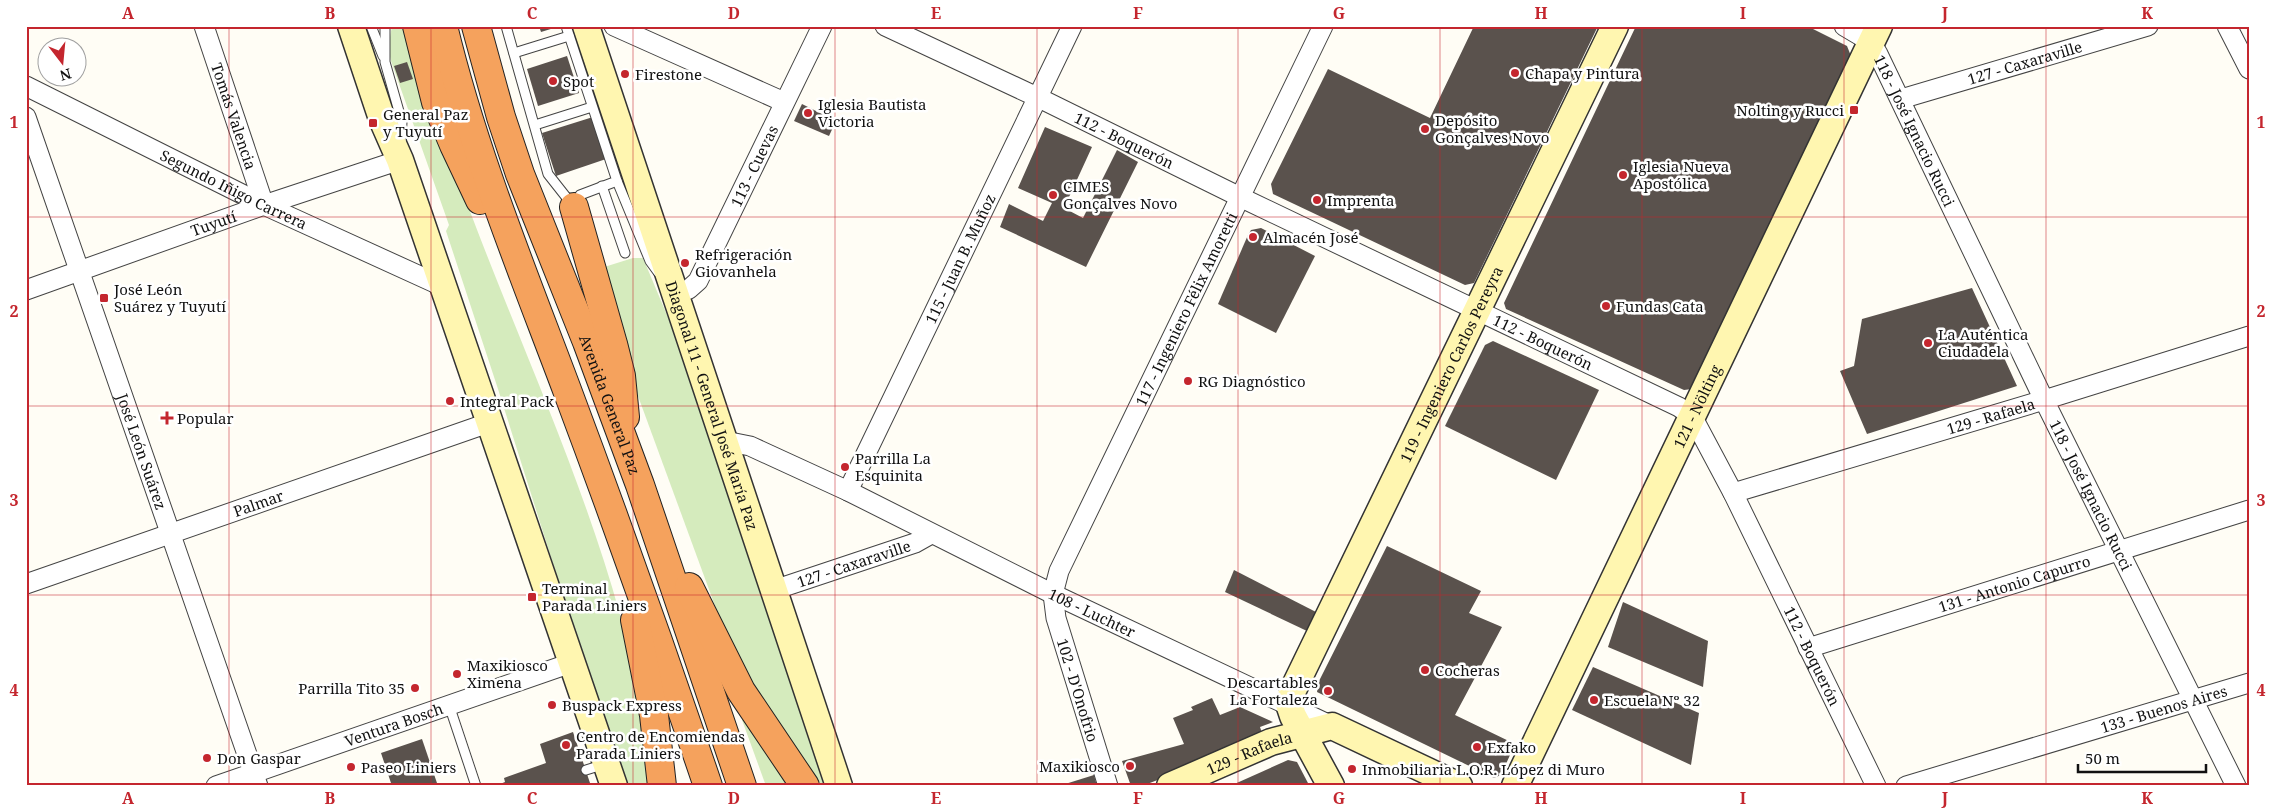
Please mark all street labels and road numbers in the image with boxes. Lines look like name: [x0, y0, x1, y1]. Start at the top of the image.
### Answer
street label: 127 - Caxaraville: [1965, 36, 2084, 89]
street label: 118 - José Ignacio Rucci: [1870, 51, 1960, 210]
street label: Tomás Valencia: [207, 60, 261, 172]
street label: 112 - Boquerón: [1071, 107, 1178, 173]
street label: 113 - Cuevas: [726, 122, 782, 210]
street label: Segundo Iñigo Carrera: [157, 145, 310, 233]
street label: 115 - Juan B. Muñoz: [920, 190, 1000, 327]
street label: Tuyutí: [188, 206, 239, 240]
street label: 117 - Ingeniero Félix Amoretti: [1130, 208, 1242, 409]
street label: 119 - Ingeniero Carlos Pereyra: [1395, 263, 1507, 466]
street label: Diagonal 11 - General José María Paz: [662, 278, 763, 533]
street label: 112 - Boquerón: [1490, 310, 1596, 375]
street label: Avenida General Paz: [575, 332, 645, 477]
street label: 121 - Nölting: [1668, 361, 1725, 451]
street label: José León Suárez: [112, 390, 171, 512]
street label: 129 - Rafaela: [1944, 393, 2037, 439]
street label: 118 - José Ignacio Rucci: [2045, 416, 2137, 574]
street label: Palmar: [231, 485, 286, 521]
street label: 127 - Caxaraville: [794, 535, 913, 592]
street label: 131 - Antonio Capurro: [1936, 550, 2093, 617]
street label: 108 - Luchter: [1045, 583, 1139, 642]
street label: 112 - Boquerón: [1780, 603, 1845, 709]
street label: 102 - D'Onofrio: [1053, 636, 1103, 744]
street label: 133 - Buenos Aires: [2098, 680, 2230, 737]
street label: Ventura Bosch: [342, 698, 446, 751]
street label: 129 - Rafaela: [1203, 727, 1294, 779]

